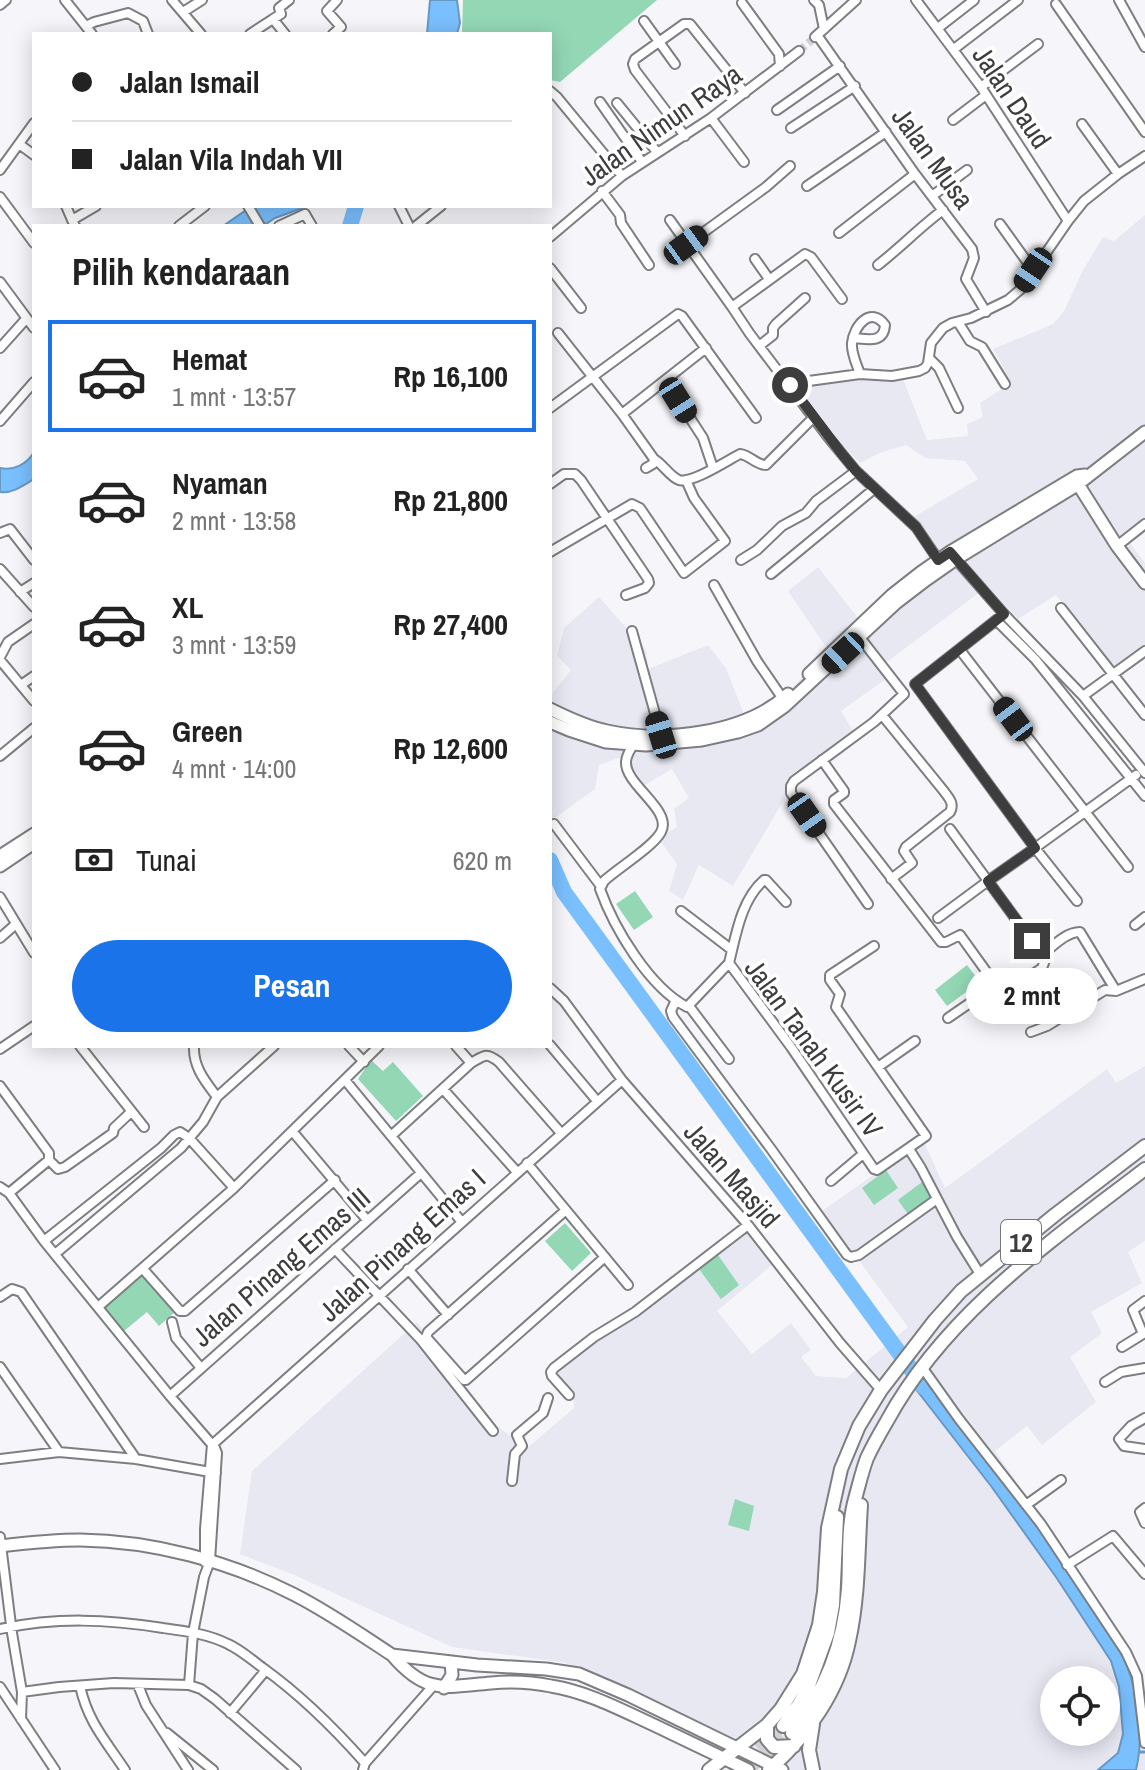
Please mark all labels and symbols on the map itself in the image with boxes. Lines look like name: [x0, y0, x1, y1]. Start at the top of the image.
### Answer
street label: Jalan Daud: [964, 38, 1060, 156]
street label: Jalan Nimun Raya: [573, 55, 749, 195]
street label: Jalan Musa: [883, 99, 983, 217]
car: [660, 221, 712, 269]
car: [1010, 243, 1056, 297]
route start: [772, 367, 808, 403]
car: [655, 373, 701, 427]
car: [817, 628, 869, 678]
car: [989, 693, 1037, 745]
car: [643, 709, 679, 761]
car: [783, 788, 831, 842]
route end: [1014, 923, 1050, 959]
street label: Jalan Tanah Kusir IV: [736, 951, 892, 1145]
callout: 2 mnt: [966, 969, 1098, 1025]
street label: Jalan Masjid: [675, 1114, 789, 1236]
street label: Jalan Pinang Emas I: [311, 1160, 493, 1330]
street label: Jalan Pinang Emas III: [184, 1179, 378, 1355]
road number: 12: [1001, 1220, 1041, 1264]

